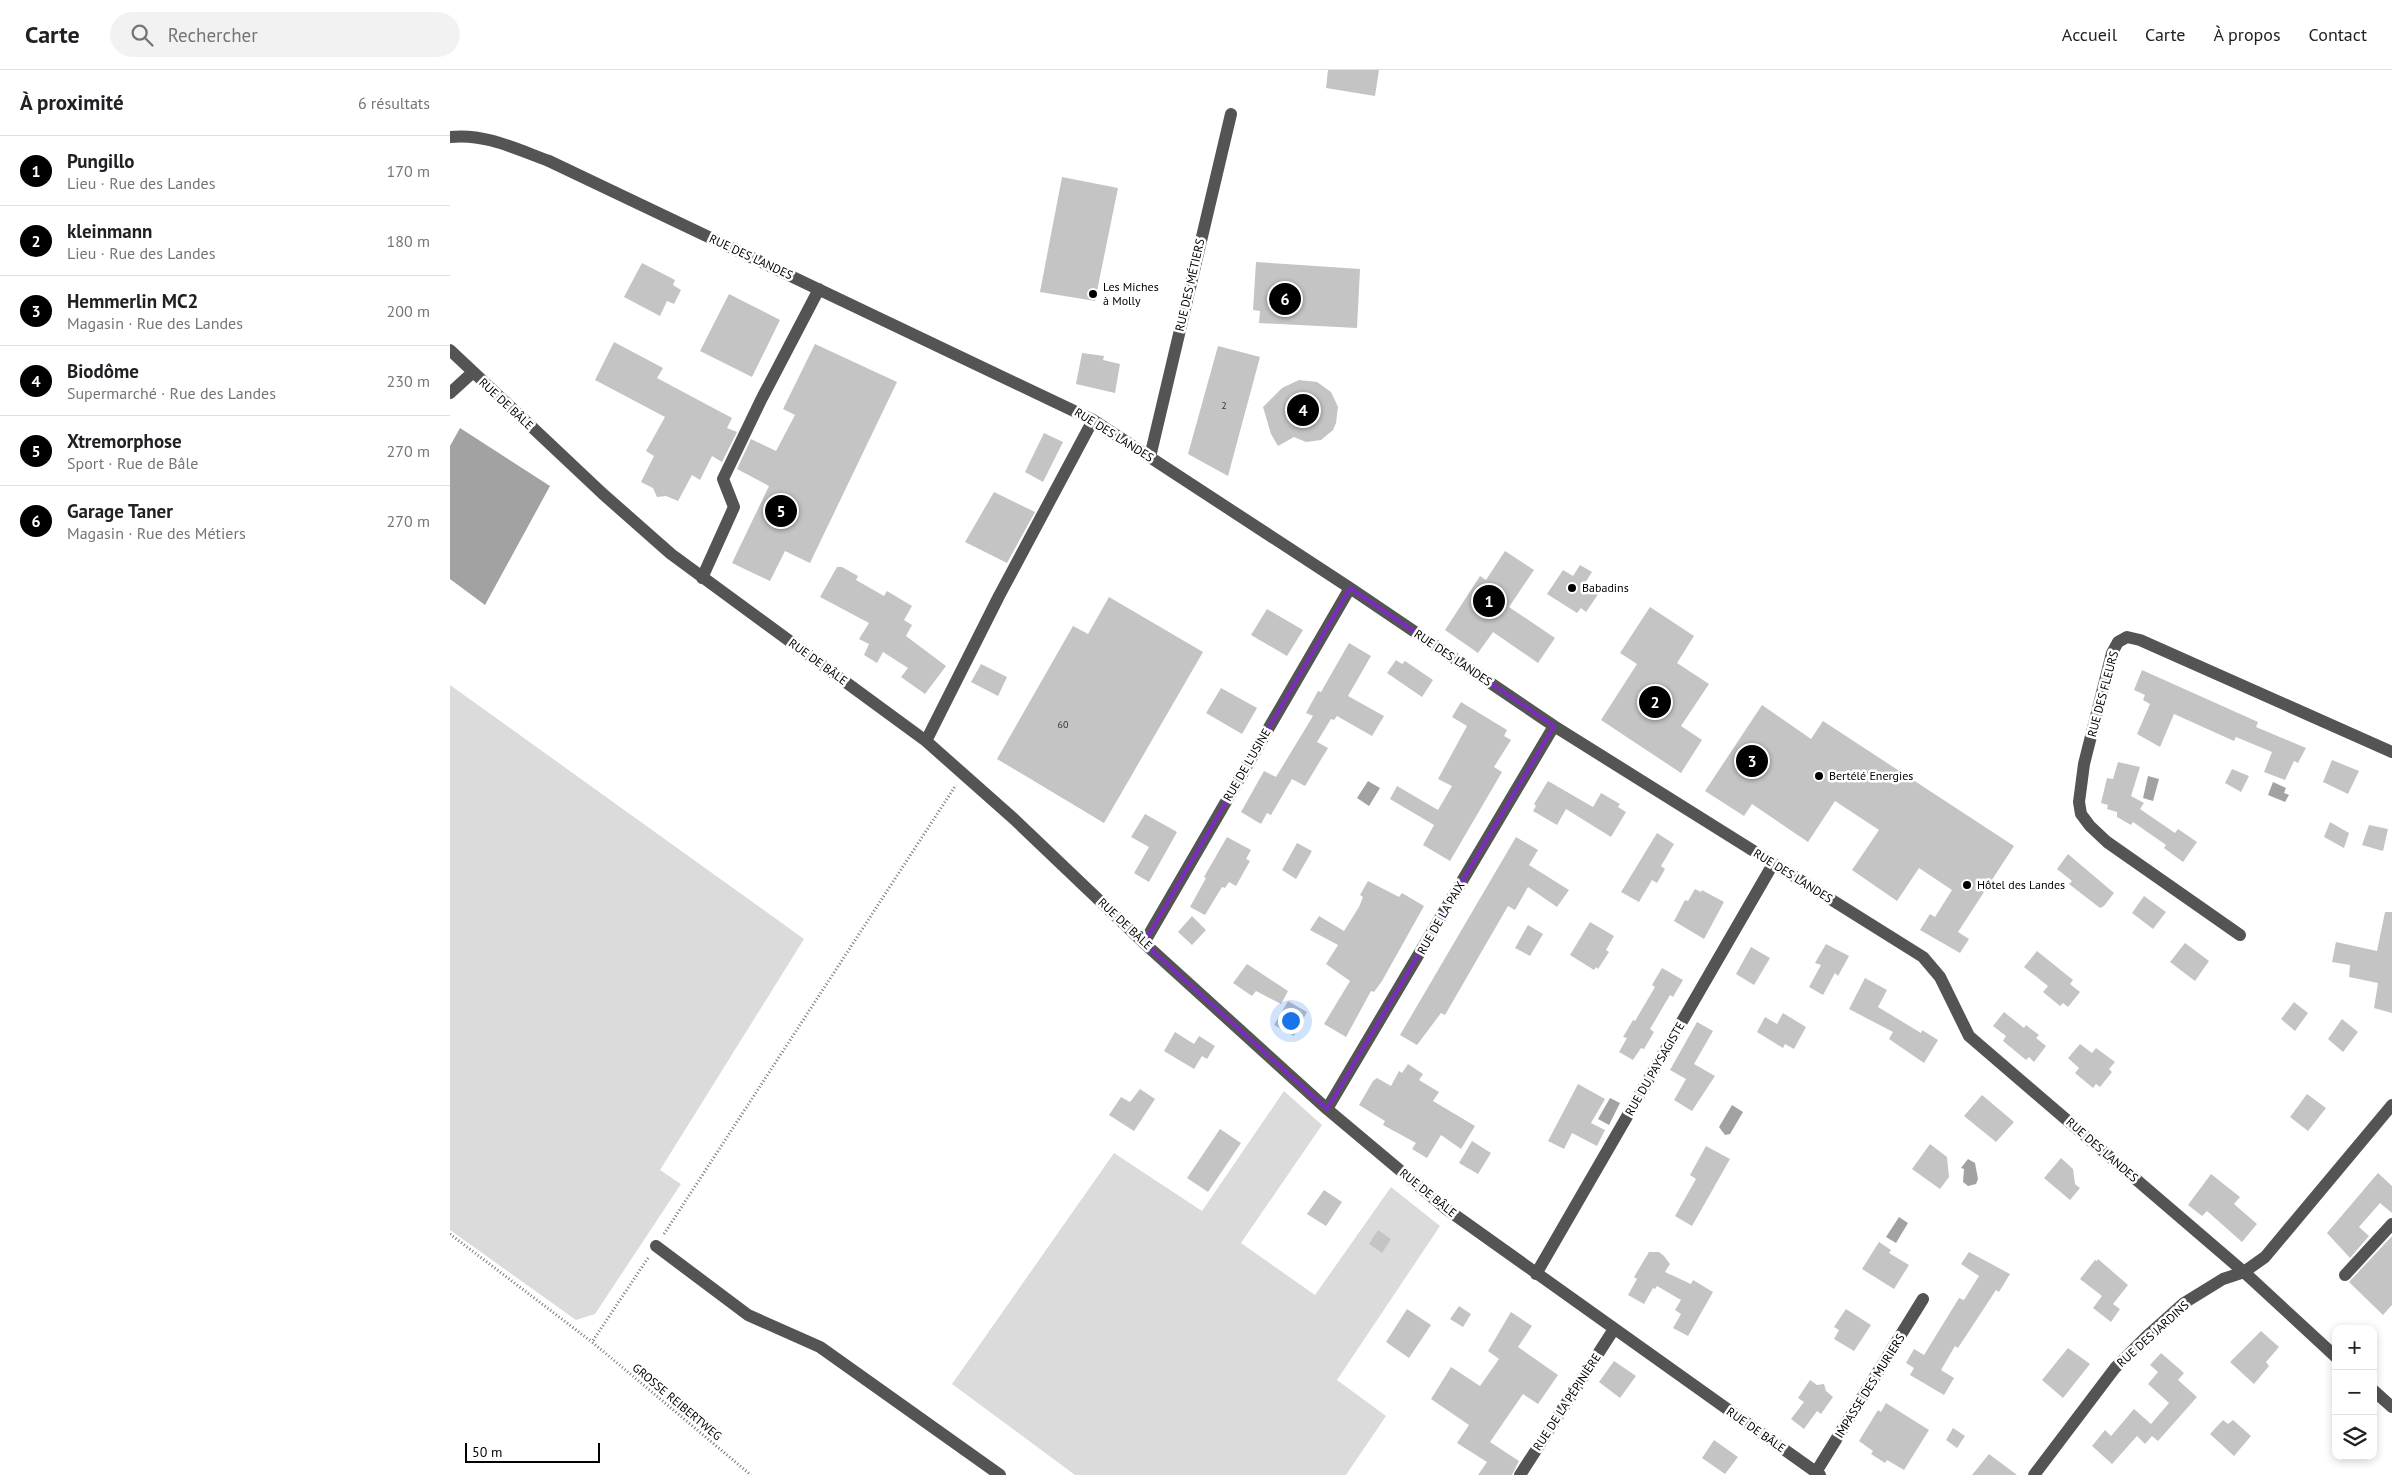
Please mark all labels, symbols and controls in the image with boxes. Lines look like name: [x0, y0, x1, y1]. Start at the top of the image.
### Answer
search box: [110, 12, 460, 57]
text: Carte: [25, 19, 80, 50]
icon: search: [128, 21, 156, 49]
text: Rechercher: [168, 23, 258, 47]
text: Accueil: [2062, 23, 2117, 46]
text: Carte: [2145, 23, 2186, 46]
text: À propos: [2214, 23, 2281, 46]
text: Contact: [2309, 23, 2367, 46]
text: À proximité: [20, 89, 124, 116]
text: 6 résultats: [358, 93, 430, 113]
text: Pungillo: [67, 149, 135, 173]
text: 1: [31, 161, 41, 181]
text: 170 m: [387, 161, 430, 181]
text: Lieu · Rue des Landes: [67, 173, 215, 193]
text: kleinmann: [67, 219, 152, 243]
text: 2: [31, 231, 41, 251]
text: 180 m: [387, 231, 430, 251]
street label: RUE DES LANDES: [707, 231, 795, 282]
street label: RUE DES MÉTIERS: [1172, 237, 1207, 333]
text: Lieu · Rue des Landes: [67, 243, 215, 263]
place label: Les Miches à Molly: [1103, 279, 1159, 308]
pin: 6: [1269, 280, 1301, 318]
marker: Les Miches à Molly: [1087, 288, 1099, 300]
text: Hemmerlin MC2: [67, 289, 198, 313]
text: 3: [31, 301, 41, 321]
text: 200 m: [387, 301, 430, 321]
text: Magasin · Rue des Landes: [67, 313, 243, 333]
text: Biodôme: [67, 359, 139, 383]
text: 4: [31, 371, 41, 391]
text: 230 m: [387, 371, 430, 391]
street label: RUE DE BÂLE: [476, 375, 537, 433]
text: Supermarché · Rue des Landes: [67, 383, 276, 403]
pin: 4: [1287, 391, 1319, 429]
house number: 2: [1221, 399, 1227, 412]
street label: RUE DES LANDES: [1072, 404, 1157, 465]
text: Xtremorphose: [67, 429, 182, 453]
text: 5: [31, 441, 41, 461]
text: 270 m: [387, 441, 430, 461]
text: Sport · Rue de Bâle: [67, 453, 198, 473]
pin: 5: [765, 492, 797, 530]
text: Garage Taner: [67, 499, 173, 523]
text: 6: [31, 511, 41, 531]
text: 270 m: [387, 511, 430, 531]
text: Magasin · Rue des Métiers: [67, 523, 246, 543]
place label: Babadins: [1582, 580, 1629, 595]
pin: 1: [1473, 582, 1505, 620]
marker: Babadins: [1566, 582, 1578, 594]
street label: RUE DES LANDES: [1412, 626, 1495, 689]
street label: RUE DE BÂLE: [786, 635, 851, 688]
street label: RUE DES FLEURS: [2084, 649, 2121, 739]
pin: 2: [1639, 683, 1671, 721]
house number: 60: [1058, 718, 1069, 731]
street label: RUE DE L'USINE: [1220, 726, 1273, 804]
pin: 3: [1736, 742, 1768, 780]
place label: Bertélé Energies: [1829, 768, 1913, 783]
marker: Bertélé Energies: [1813, 770, 1825, 782]
street label: RUE DES LANDES: [1751, 845, 1836, 906]
place label: Hôtel des Landes: [1977, 877, 2065, 892]
street label: RUE DE LA PAIX: [1414, 878, 1468, 957]
marker: Hôtel des Landes: [1961, 879, 1973, 891]
street label: RUE DE BÂLE: [1095, 895, 1156, 953]
your location: [1278, 1008, 1304, 1034]
street label: RUE DU PAYSAGISTE: [1622, 1019, 1687, 1118]
street label: RUE DES LANDES: [2063, 1114, 2141, 1185]
street label: RUE DE BÂLE: [1397, 1165, 1460, 1220]
street label: RUE DES JARDINS: [2113, 1297, 2192, 1370]
map controls: [2332, 1325, 2377, 1460]
button: +: [2332, 1325, 2377, 1370]
street label: IMPASSE DES MURIERS: [1831, 1331, 1908, 1441]
street label: RUE DE LA PÉPINIÈRE: [1530, 1350, 1604, 1453]
street label: GROSSE REIBERTWEG: [630, 1360, 725, 1443]
button: −: [2332, 1370, 2377, 1415]
street label: RUE DE BÂLE: [1724, 1404, 1789, 1455]
button: layers: [2332, 1415, 2377, 1460]
scale bar: [465, 1440, 600, 1463]
text: 50 m: [472, 1443, 502, 1461]

